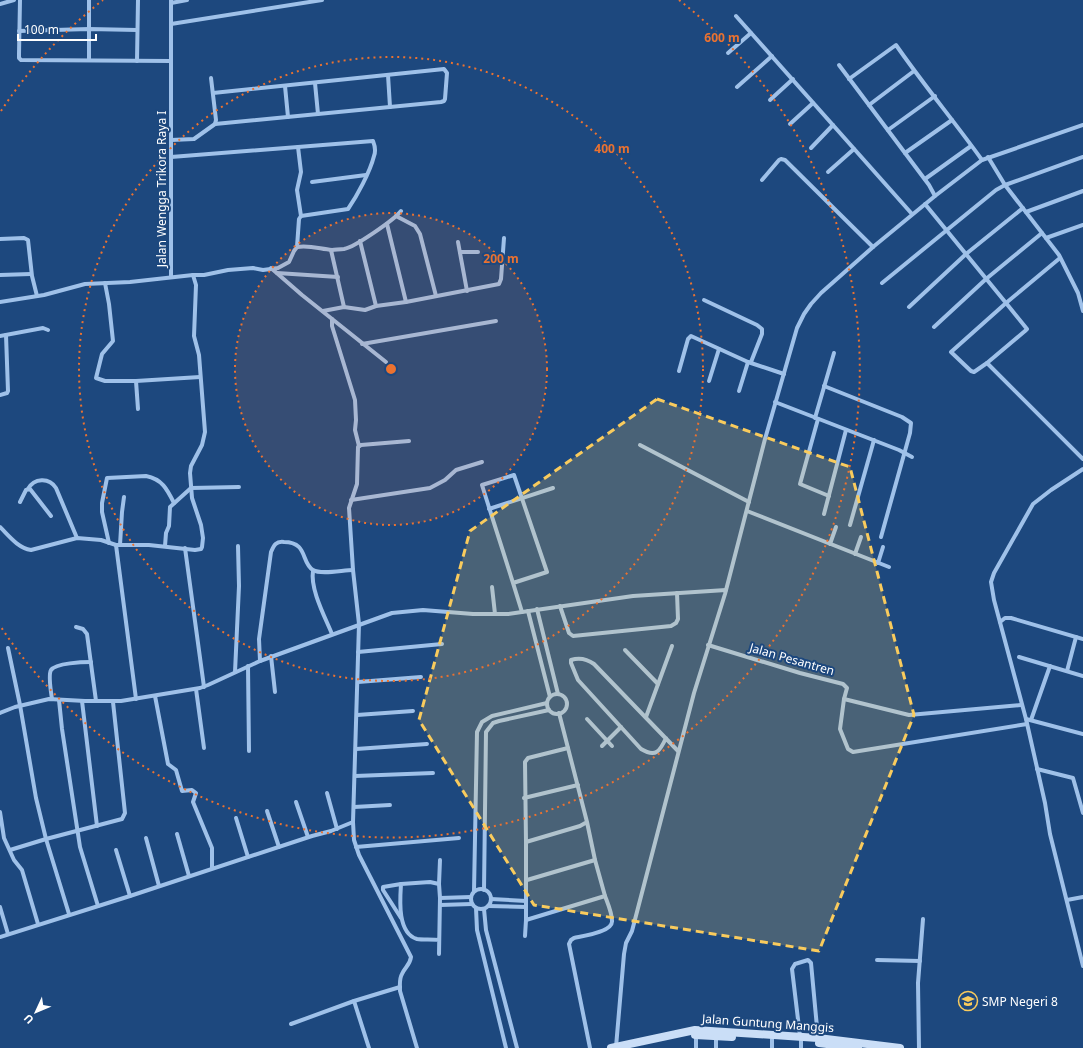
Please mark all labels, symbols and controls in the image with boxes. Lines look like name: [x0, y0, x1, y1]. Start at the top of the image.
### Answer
scale bar: [18, 16, 96, 42]
text: 100 m: [24, 21, 59, 38]
text: 600 m: [704, 29, 740, 46]
street label: Jalan Wengga Trikora Raya I: [153, 111, 170, 268]
text: 400 m: [594, 140, 630, 157]
text: 200 m: [483, 250, 519, 267]
centre of rings: [384, 362, 398, 376]
street label: Jalan Pesantren: [747, 638, 836, 679]
school or university icon: SMP Negeri 8: [957, 990, 979, 1012]
north arrow: [16, 992, 56, 1032]
place label: SMP Negeri 8: [982, 993, 1058, 1010]
street label: Jalan Guntung Manggis: [700, 1010, 835, 1036]
text: U: [20, 1011, 37, 1027]

